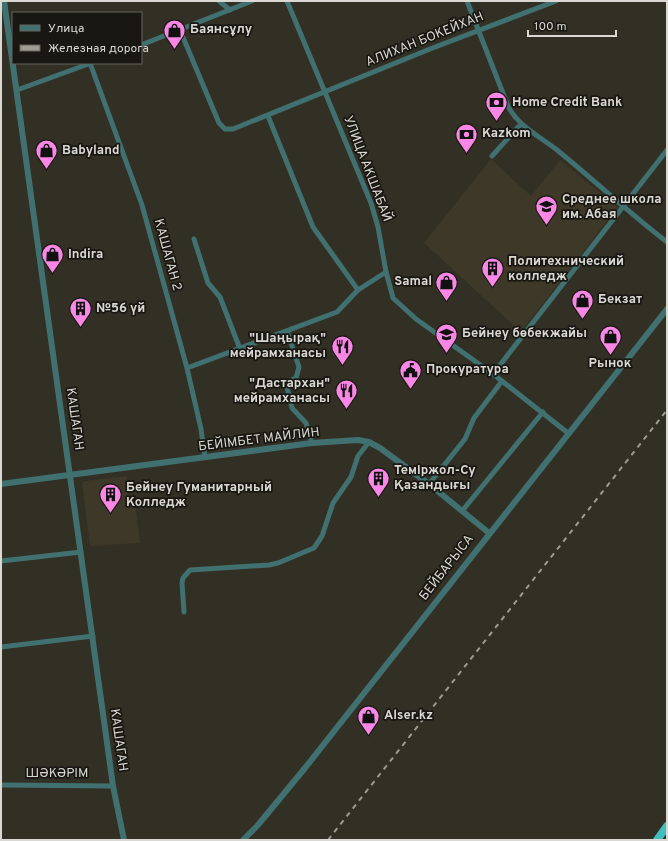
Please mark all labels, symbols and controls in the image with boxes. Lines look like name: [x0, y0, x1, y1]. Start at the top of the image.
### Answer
street label: АЛИХАН БОКЕЙХАН: [363, 7, 486, 71]
legend: [12, 12, 142, 64]
scale bar: [528, 12, 616, 38]
shop icon: Баянсұлу: [162, 17, 188, 50]
text: 100 m: [534, 19, 567, 35]
text: Улица: [48, 21, 84, 37]
place label: Баянсұлу: [190, 22, 253, 38]
text: Железная дорога: [48, 41, 149, 57]
bank icon: Home Credit Bank: [483, 90, 509, 123]
place label: Home Credit Bank: [512, 95, 622, 111]
street label: УЛИЦА АКШАБАЙ: [339, 113, 396, 224]
bank icon: Kazkom: [453, 121, 479, 154]
place label: Kazkom: [482, 126, 531, 142]
shop icon: Babyland: [33, 138, 59, 171]
place label: Babyland: [62, 143, 119, 159]
place label: Среднее школа им. Абая: [562, 192, 661, 223]
school or university icon: Среднее школа им. Абая: [534, 194, 560, 227]
street label: КАШАГАН 2: [150, 217, 184, 293]
shop icon: Indira: [39, 242, 65, 275]
place label: Indira: [68, 247, 103, 263]
place label: Политехнический колледж: [508, 254, 624, 285]
building icon: Политехнический колледж: [480, 256, 506, 289]
shop icon: Samal: [434, 269, 460, 302]
place label: Samal: [394, 274, 432, 290]
shop icon: Бекзат: [570, 287, 596, 320]
place label: Бекзат: [598, 292, 642, 308]
building icon: №56 үй: [67, 296, 93, 329]
place label: №56 үй: [96, 301, 145, 317]
school or university icon: Бейнеу бөбекжайы: [433, 321, 459, 354]
shop icon: Рынок: [597, 323, 623, 356]
place label: Бейнеу бөбекжайы: [462, 326, 587, 342]
place label: "Шаңырақ" мейрамханасы: [230, 331, 326, 362]
restaurant icon: "Шаңырақ" мейрамханасы: [329, 333, 355, 366]
place label: Рынок: [589, 356, 632, 372]
public building icon: Прокуратура: [397, 357, 423, 390]
place label: Прокуратура: [426, 362, 509, 378]
place label: "Дастархан" мейрамханасы: [234, 376, 330, 407]
restaurant icon: "Дастархан" мейрамханасы: [333, 378, 359, 411]
street label: КАШАГАН: [62, 387, 86, 451]
street label: БЕЙІМБЕТ МАЙЛИН: [197, 423, 321, 455]
place label: Теміржол-Су Қазандығы: [394, 463, 476, 494]
building icon: Теміржол-Су Қазандығы: [366, 465, 392, 498]
place label: Бейнеу Гуманитарный Колледж: [126, 480, 272, 511]
building icon: Бейнеу Гуманитарный Колледж: [97, 482, 123, 515]
street label: БЕЙБАРЫСА: [415, 531, 478, 604]
shop icon: Alser.kz: [356, 703, 382, 736]
street label: КАШАГАН: [106, 708, 130, 772]
place label: Alser.kz: [384, 708, 433, 724]
street label: ШӘКӘРІМ: [26, 766, 88, 782]

